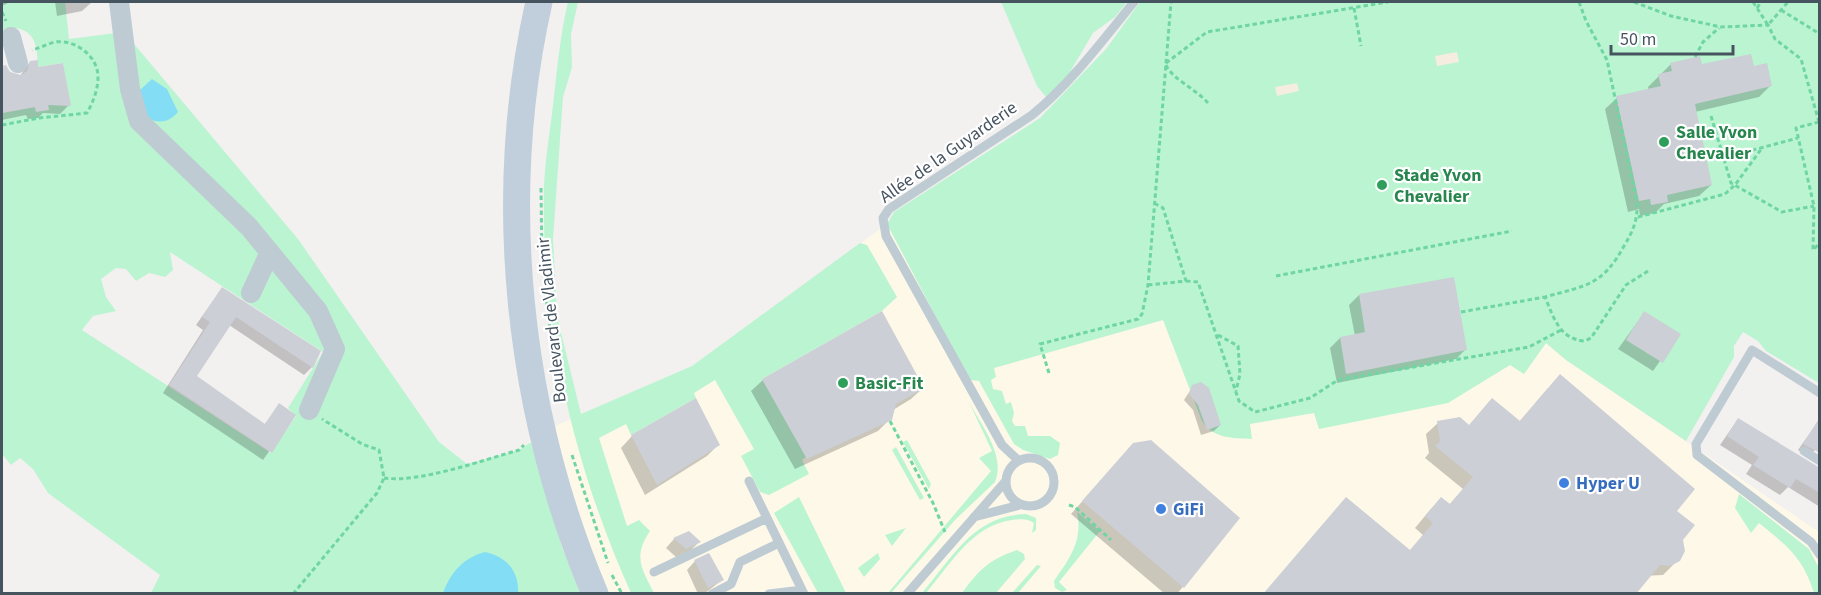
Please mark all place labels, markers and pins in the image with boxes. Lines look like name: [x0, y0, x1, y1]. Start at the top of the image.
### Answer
place label: Salle Yvon Chevalier: [1676, 120, 1757, 166]
marker: Salle Yvon Chevalier: [1657, 135, 1671, 149]
place label: Stade Yvon Chevalier: [1394, 163, 1481, 209]
marker: Stade Yvon Chevalier: [1375, 178, 1389, 192]
place label: Basic-Fit: [855, 371, 923, 396]
marker: Basic-Fit: [836, 376, 850, 390]
place label: Hyper U: [1576, 471, 1640, 496]
marker: Hyper U: [1557, 476, 1571, 490]
place label: GiFi: [1173, 497, 1204, 522]
marker: GiFi: [1154, 502, 1168, 516]

